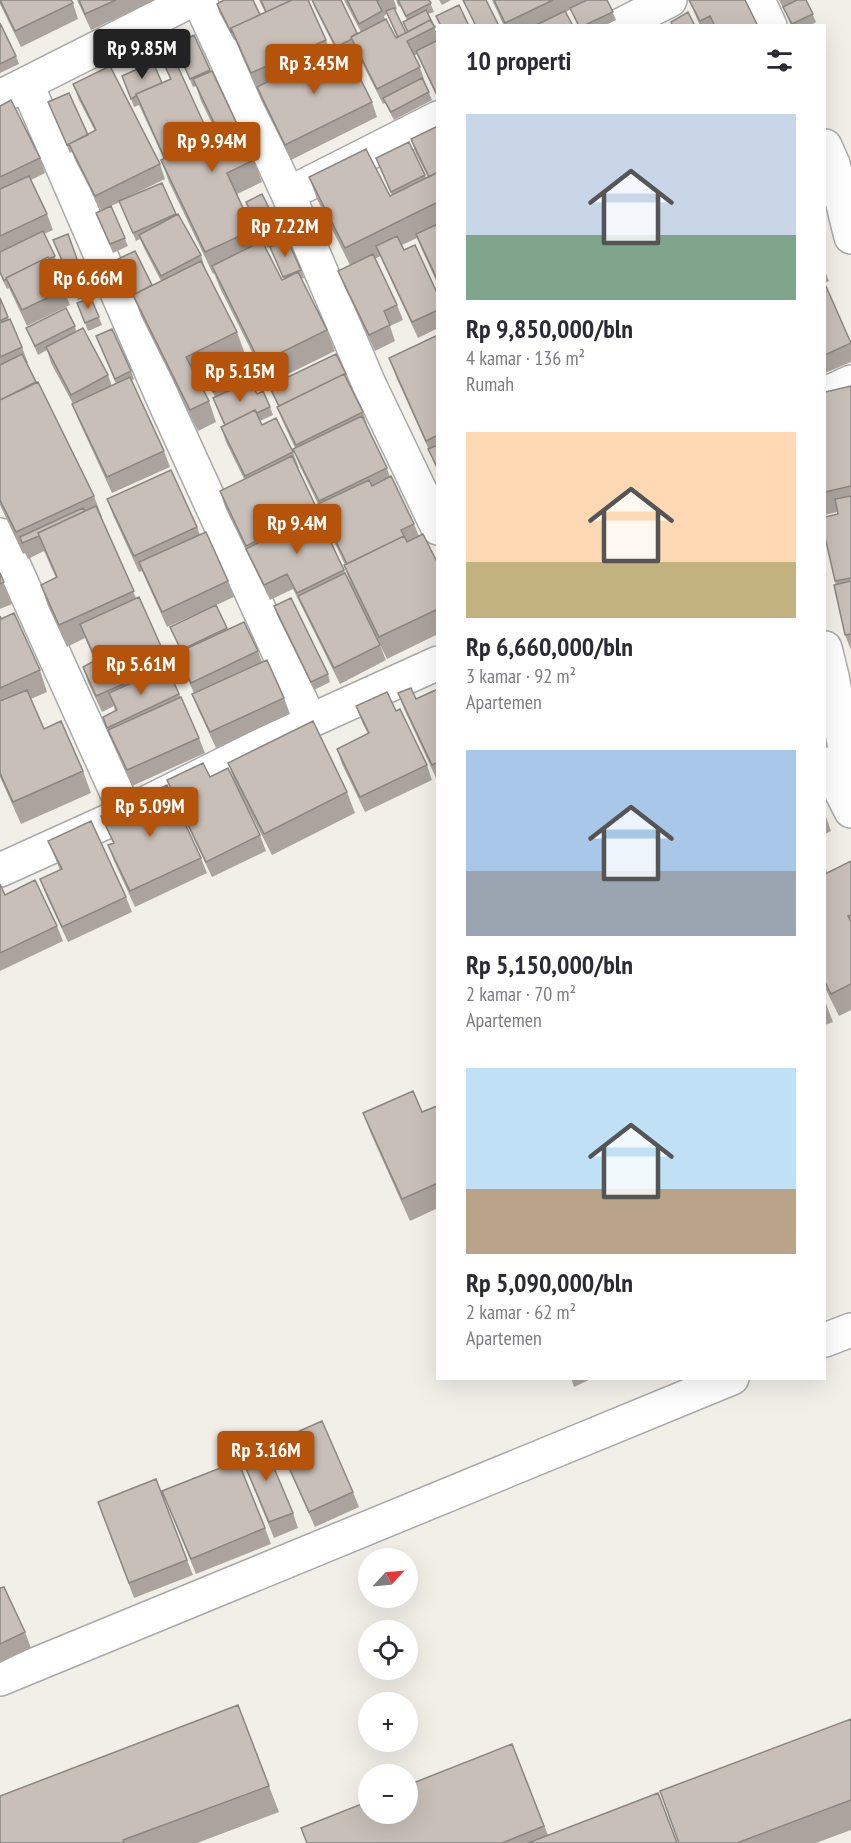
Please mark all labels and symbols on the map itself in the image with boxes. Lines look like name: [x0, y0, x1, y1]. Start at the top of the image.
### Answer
pin: Rp 9.85M: [80, 29, 204, 80]
pin: Rp 3.45M: [252, 44, 376, 95]
pin: Rp 9.94M: [150, 122, 274, 173]
pin: Rp 7.22M: [223, 207, 347, 258]
pin: Rp 6.66M: [26, 259, 150, 310]
pin: Rp 5.15M: [178, 352, 302, 403]
pin: Rp 9.4M: [242, 504, 352, 555]
pin: Rp 5.61M: [79, 645, 203, 696]
pin: Rp 5.09M: [88, 787, 212, 838]
pin: Rp 3.16M: [204, 1431, 328, 1482]
north arrow: [358, 1548, 418, 1608]

